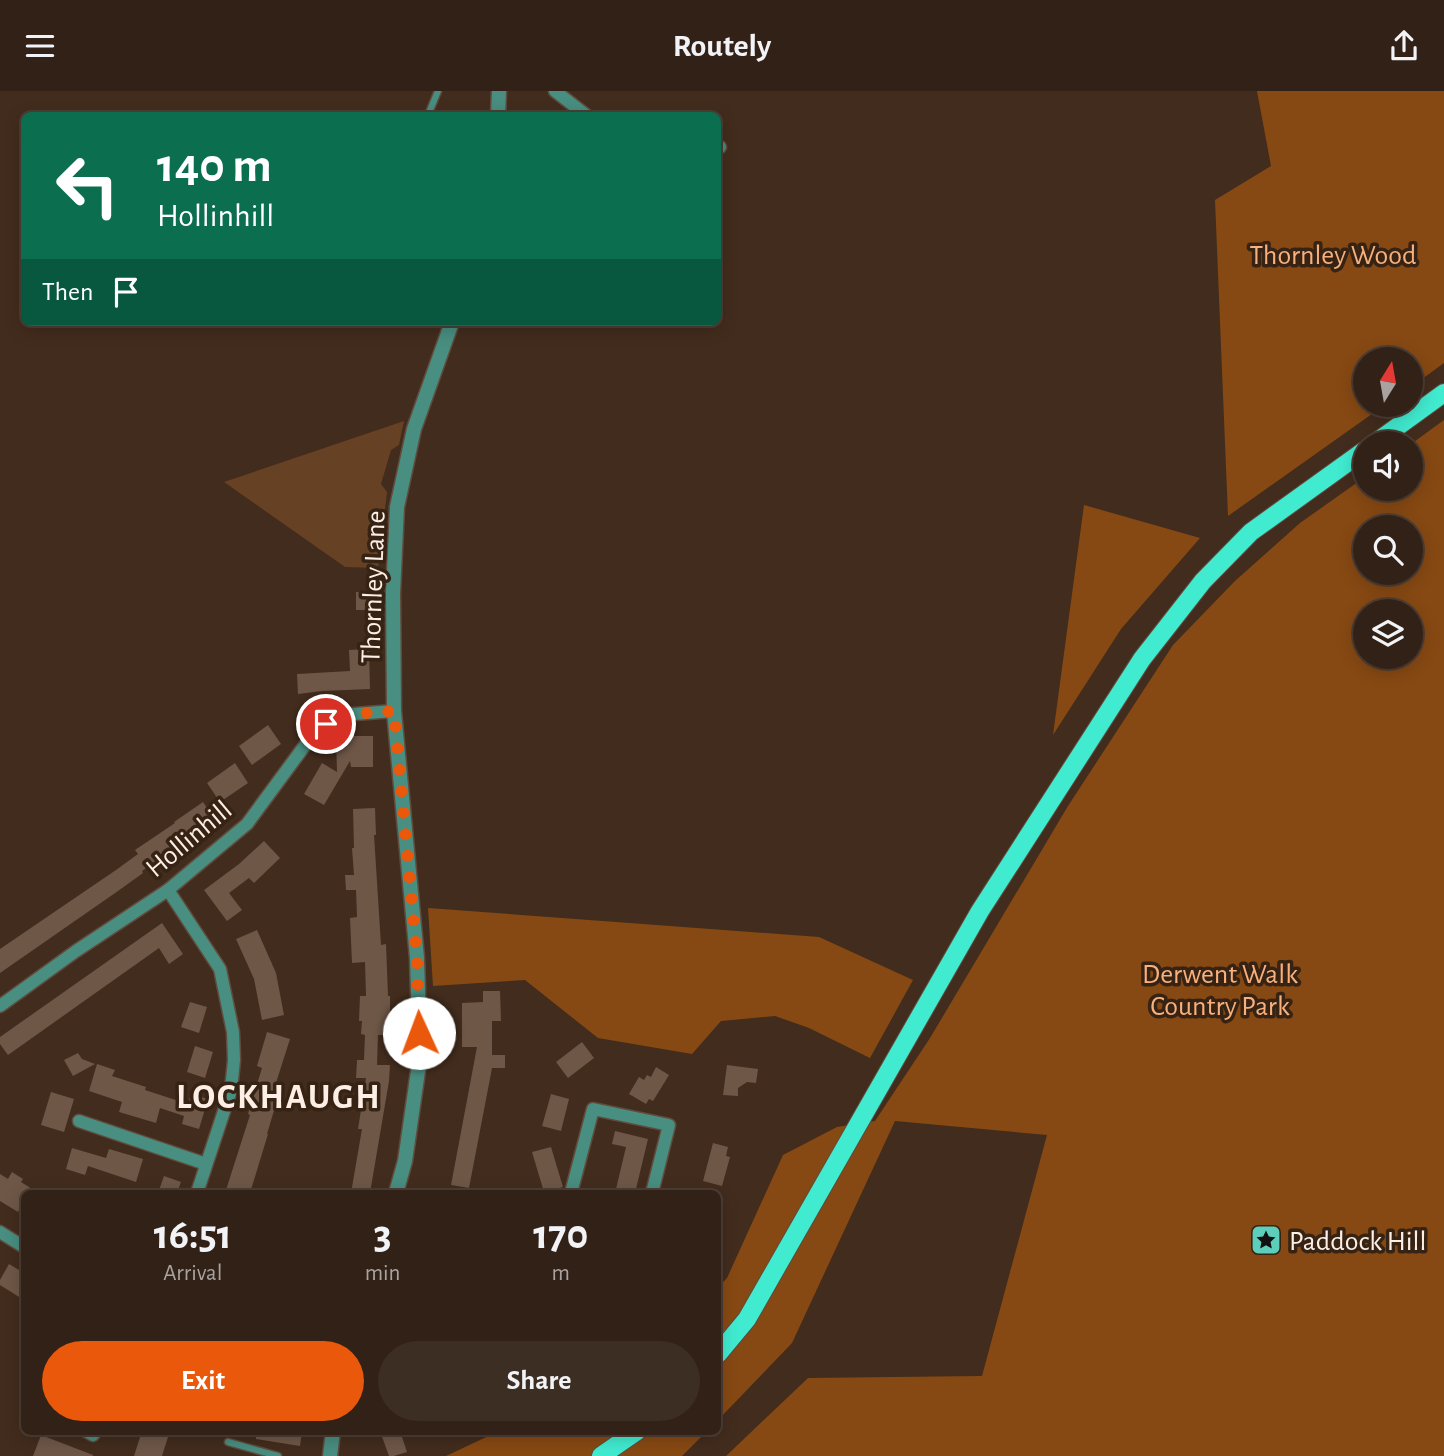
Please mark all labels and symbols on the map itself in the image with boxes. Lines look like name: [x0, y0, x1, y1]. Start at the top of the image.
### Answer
park label: Thornley Wood: [1249, 242, 1417, 270]
north arrow: [1353, 347, 1423, 417]
street label: Thornley Lane: [357, 510, 391, 664]
pin: [296, 694, 356, 754]
street label: Hollinhill: [141, 796, 238, 883]
park label: Derwent Walk Country Park: [1142, 961, 1298, 1021]
position arrow: [382, 996, 456, 1070]
district label: LOCKHAUGH: [176, 1080, 382, 1115]
place icon: Paddock Hill: [1249, 1223, 1283, 1257]
place label: Paddock Hill: [1289, 1228, 1426, 1256]

